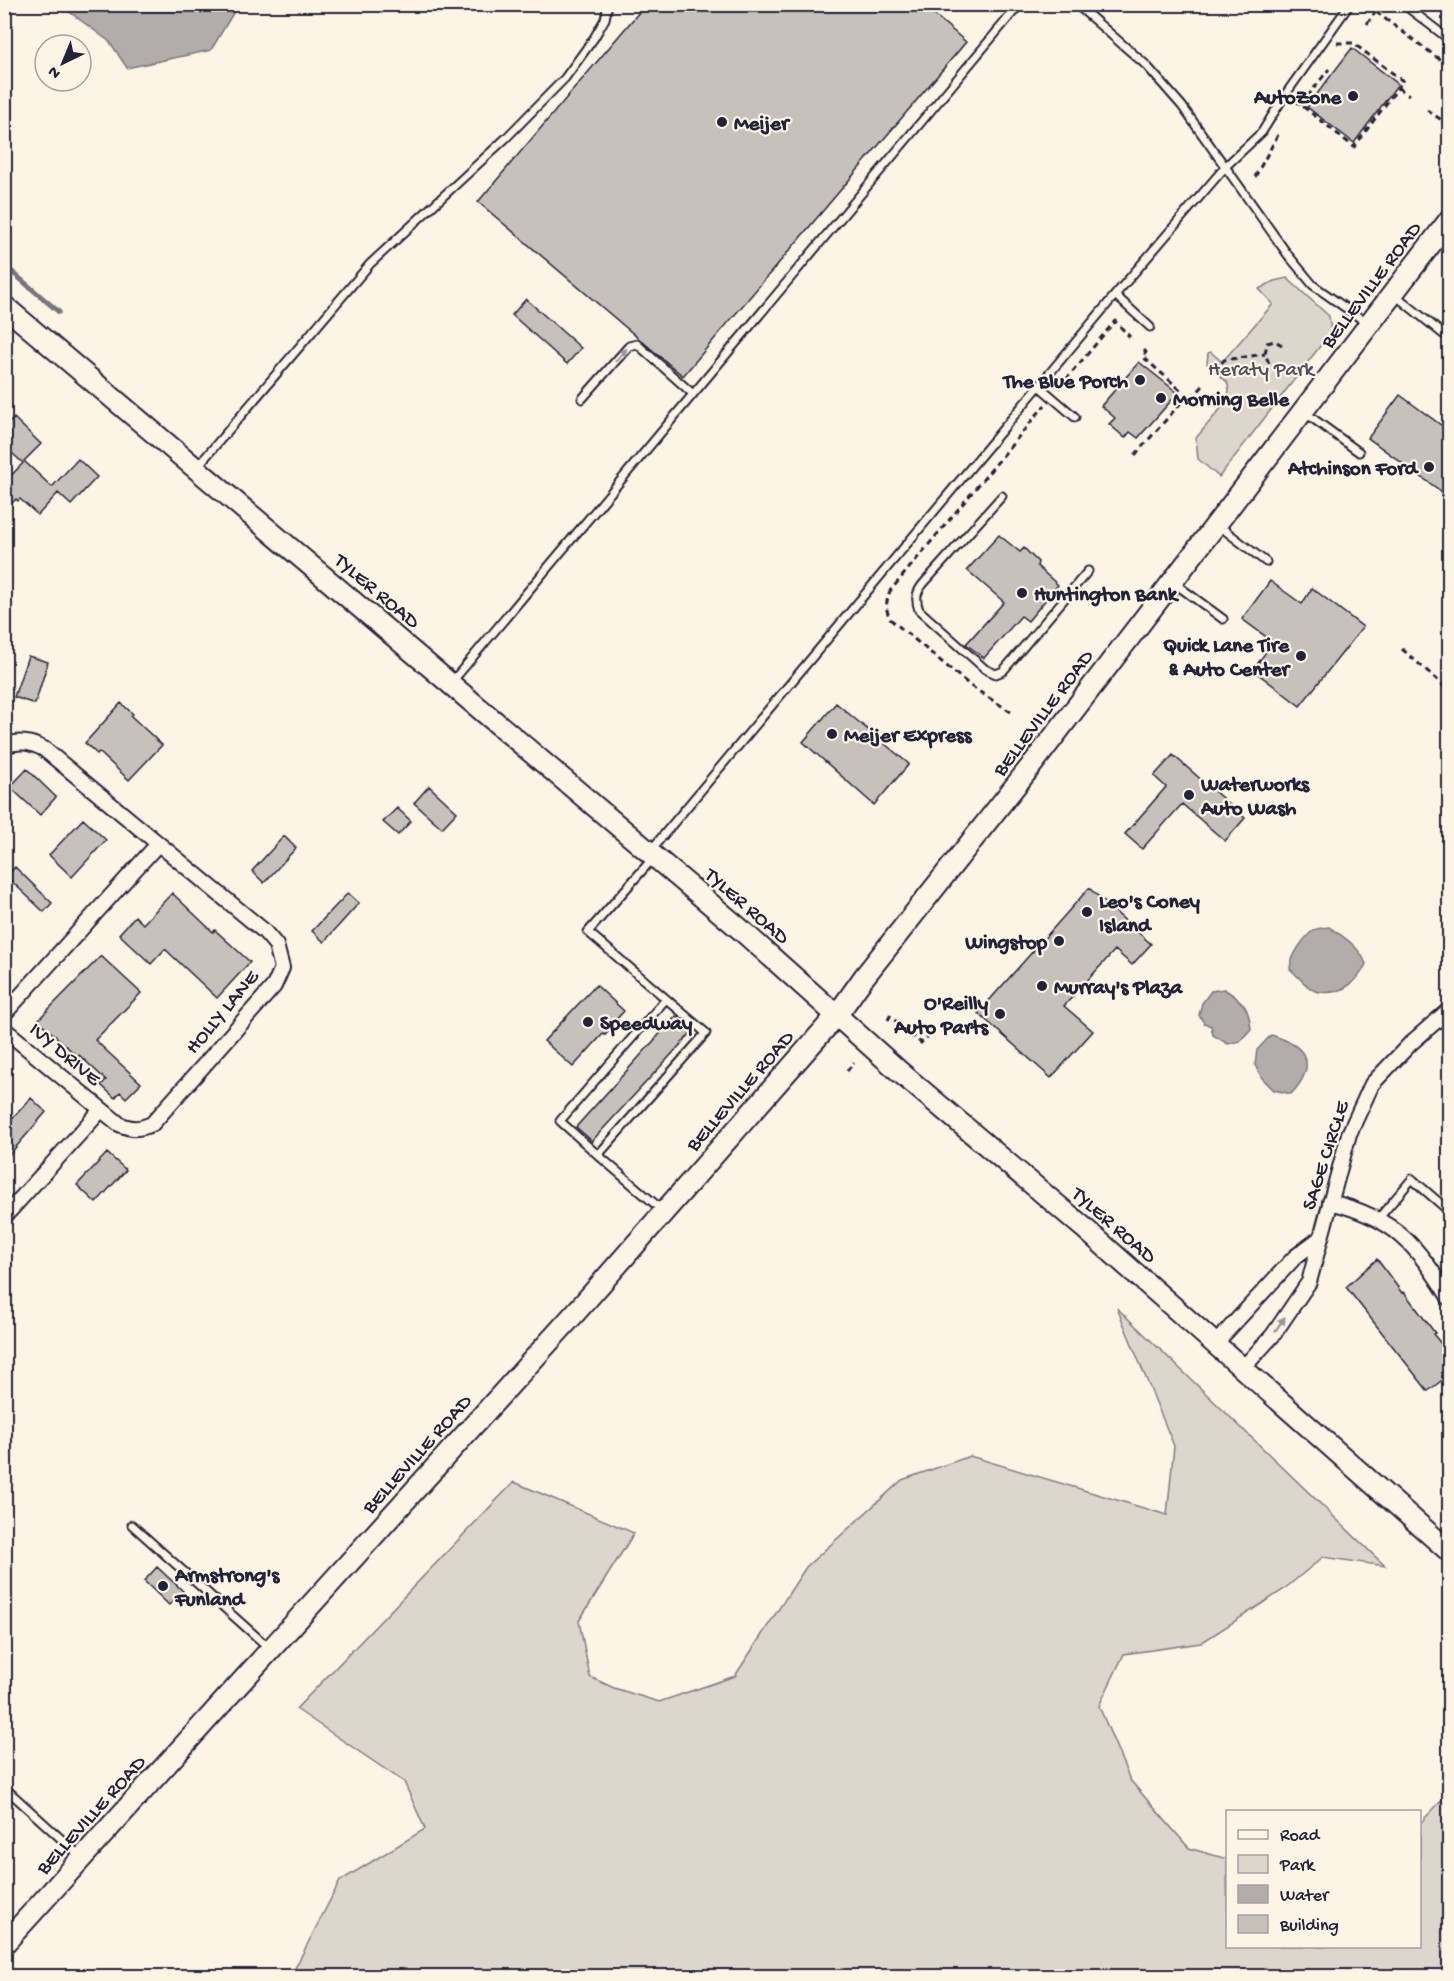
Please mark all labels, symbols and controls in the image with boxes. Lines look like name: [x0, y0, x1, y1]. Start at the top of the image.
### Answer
north arrow: [33, 33, 93, 93]
text: N: [44, 61, 65, 82]
place label: AutoZone: [1253, 87, 1342, 112]
marker: AutoZone: [1346, 89, 1360, 103]
place label: Meijer: [734, 113, 791, 138]
marker: Meijer: [715, 115, 729, 129]
street label: BELLEVILLE ROAD: [1316, 218, 1429, 355]
one-way arrow: [614, 348, 627, 363]
park label: Heraty Park: [1208, 359, 1317, 384]
place label: The Blue Porch: [1001, 371, 1129, 396]
marker: The Blue Porch: [1133, 373, 1147, 387]
place label: Morning Belle: [1173, 389, 1290, 414]
marker: Morning Belle: [1154, 391, 1168, 405]
place label: Atchinson Ford: [1287, 458, 1420, 483]
marker: Atchinson Ford: [1422, 460, 1436, 474]
street label: TYLER ROAD: [327, 549, 424, 636]
place label: Huntington Bank: [1034, 584, 1180, 609]
marker: Huntington Bank: [1015, 586, 1029, 600]
place label: Quick Lane Tire & Auto Center: [1163, 635, 1292, 684]
street label: BELLEVILLE ROAD: [988, 646, 1101, 783]
marker: Quick Lane Tire & Auto Center: [1294, 649, 1308, 663]
place label: Meijer Express: [844, 725, 973, 750]
marker: Meijer Express: [825, 727, 839, 741]
place label: Waterworks Auto Wash: [1200, 774, 1310, 823]
marker: Waterworks Auto Wash: [1182, 788, 1196, 802]
street label: TYLER ROAD: [697, 863, 793, 951]
place label: Leo's Coney Island: [1099, 891, 1201, 940]
marker: Leo's Coney Island: [1080, 905, 1094, 919]
place label: Wingstop: [964, 932, 1048, 957]
marker: Wingstop: [1052, 934, 1066, 948]
street label: HOLLY LANE: [181, 966, 266, 1060]
place label: Murray's Plaza: [1054, 977, 1183, 1002]
marker: Murray's Plaza: [1035, 979, 1049, 993]
place label: O'Reilly Auto Parts: [893, 993, 989, 1042]
marker: O'Reilly Auto Parts: [993, 1007, 1007, 1021]
place label: Speedway: [600, 1013, 693, 1038]
marker: Speedway: [581, 1015, 595, 1029]
street label: IVY DRIVE: [23, 1018, 105, 1093]
street label: BELLEVILLE ROAD: [682, 1026, 801, 1159]
street label: SAGE CIRCLE: [1298, 1098, 1357, 1214]
street label: TYLER ROAD: [1064, 1182, 1160, 1270]
one-way arrow: [1274, 1316, 1286, 1332]
street label: BELLEVILLE ROAD: [358, 1390, 479, 1521]
place label: Armstrong's Funland: [174, 1565, 281, 1614]
marker: Armstrong's Funland: [156, 1579, 170, 1593]
street label: BELLEVILLE ROAD: [32, 1751, 153, 1882]
legend: [1226, 1810, 1421, 1948]
text: Road: [1280, 1826, 1321, 1847]
text: Park: [1279, 1856, 1316, 1877]
text: Water: [1280, 1886, 1330, 1907]
text: Building: [1279, 1916, 1339, 1937]

